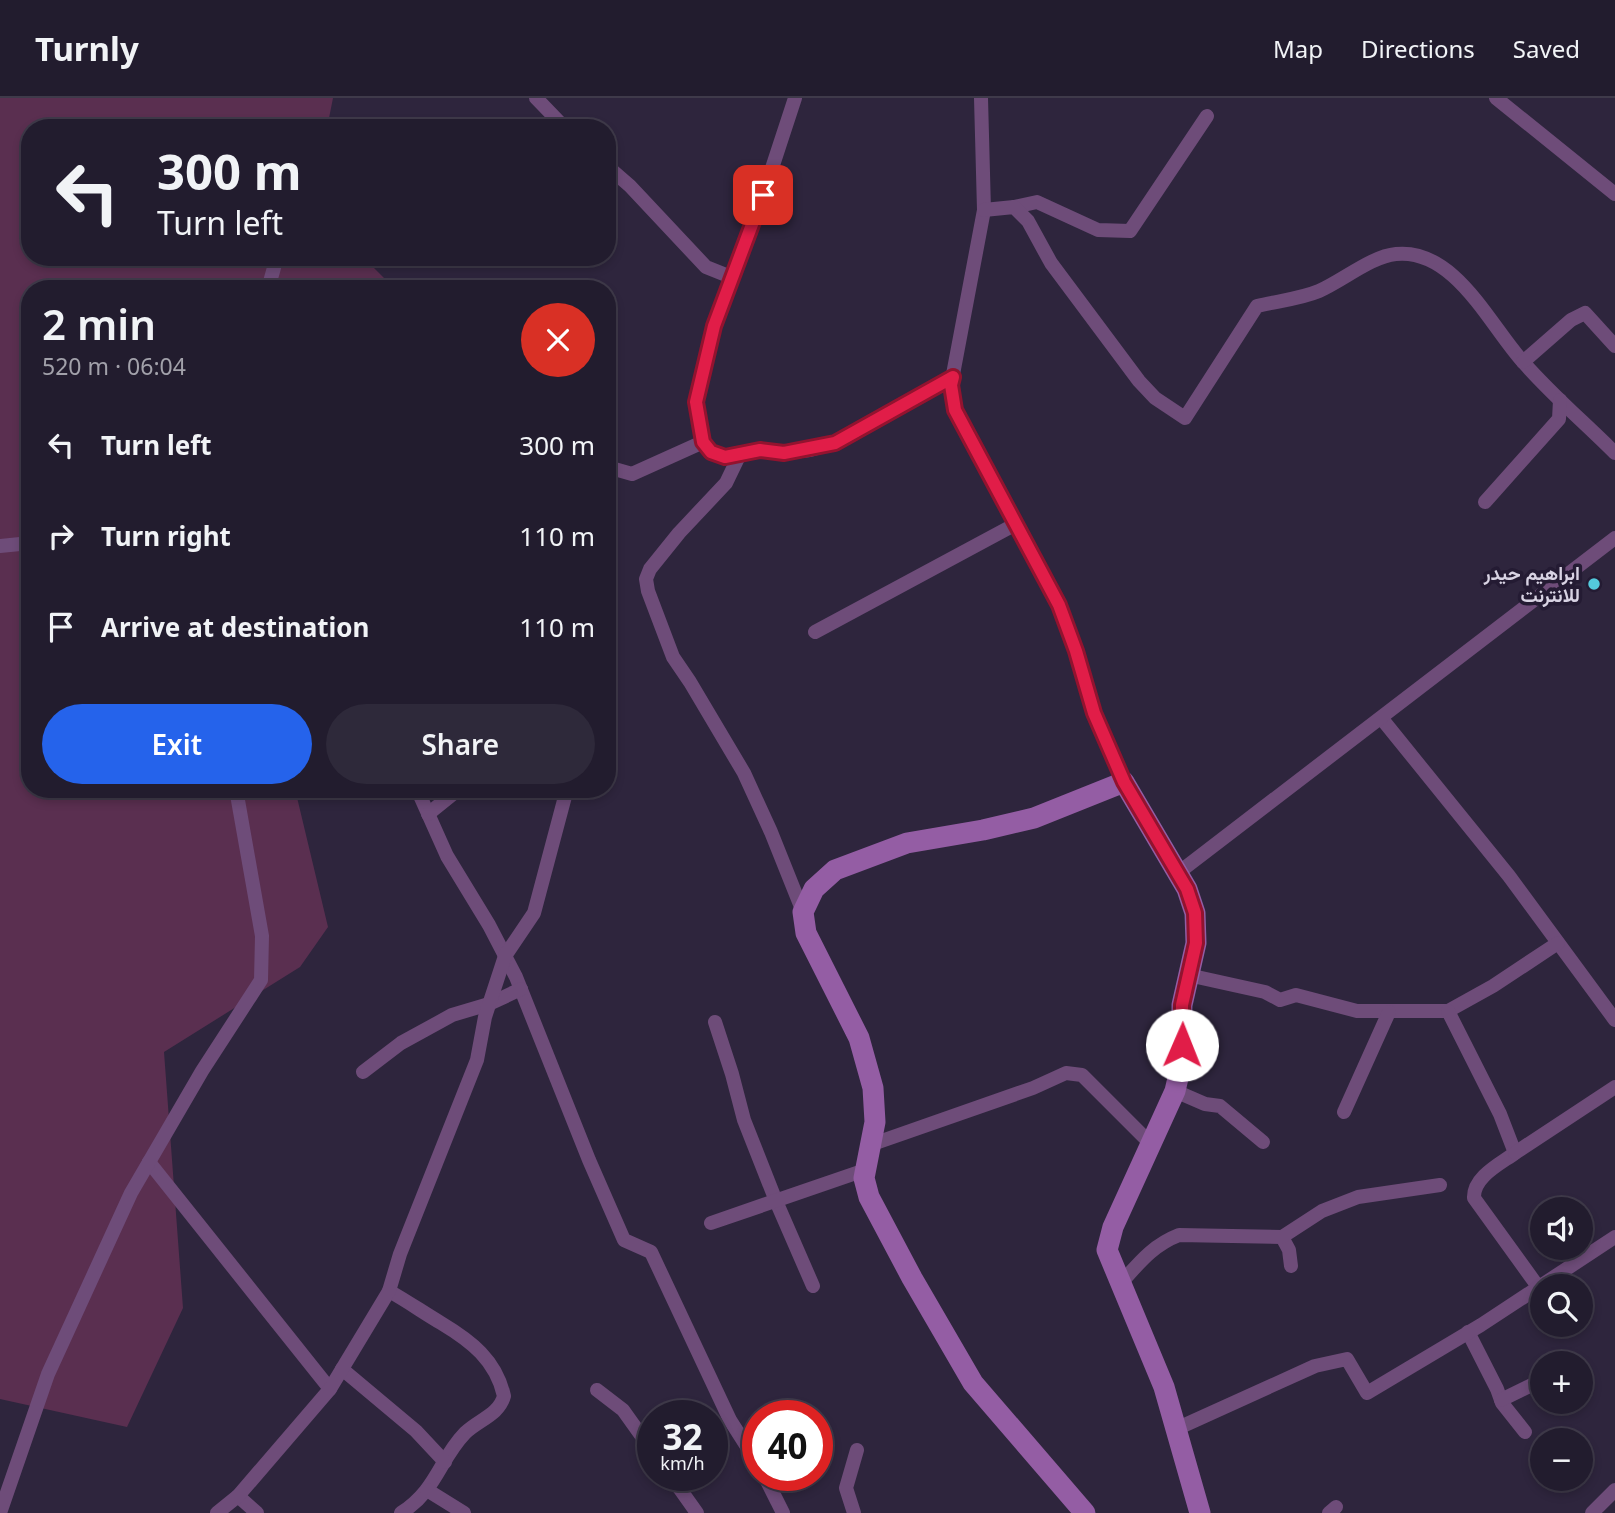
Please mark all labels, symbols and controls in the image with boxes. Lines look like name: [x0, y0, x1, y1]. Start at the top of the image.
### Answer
text: Turnly: [35, 26, 139, 71]
text: Map: [1273, 32, 1323, 65]
text: Directions: [1361, 32, 1475, 65]
text: Saved: [1513, 32, 1580, 65]
text: 300 m: [157, 138, 302, 204]
icon: left: [42, 147, 133, 238]
pin: [733, 165, 793, 225]
icon: arrive: [744, 176, 782, 214]
text: Turn left: [157, 201, 283, 244]
text: 2 min: [42, 295, 156, 352]
button: close: [521, 303, 595, 377]
text: 520 m · 06:04: [42, 350, 186, 382]
icon: left: [42, 426, 80, 464]
text: Turn left: [101, 427, 212, 463]
text: 300 m: [519, 427, 595, 463]
icon: right: [42, 517, 80, 555]
text: Turn right: [101, 518, 231, 554]
text: 110 m: [519, 518, 595, 554]
place label: ابراهيم حيدر للانترنت: [1483, 560, 1580, 608]
marker: ابراهيم حيدر للانترنت: [1586, 576, 1602, 592]
icon: arrive: [42, 608, 80, 646]
text: Arrive at destination: [101, 609, 370, 645]
text: 110 m: [519, 609, 595, 645]
button: Exit: [42, 704, 312, 784]
button: Share: [326, 704, 595, 784]
position arrow: [1145, 1008, 1219, 1082]
map controls: [1530, 1197, 1593, 1491]
button: sound: [1530, 1197, 1593, 1260]
button: search: [1530, 1274, 1593, 1337]
button: +: [1530, 1351, 1593, 1414]
speed limit sign: 40: [742, 1400, 833, 1491]
text: 32: [662, 1413, 703, 1460]
button: −: [1530, 1428, 1593, 1491]
text: km/h: [660, 1451, 705, 1475]

